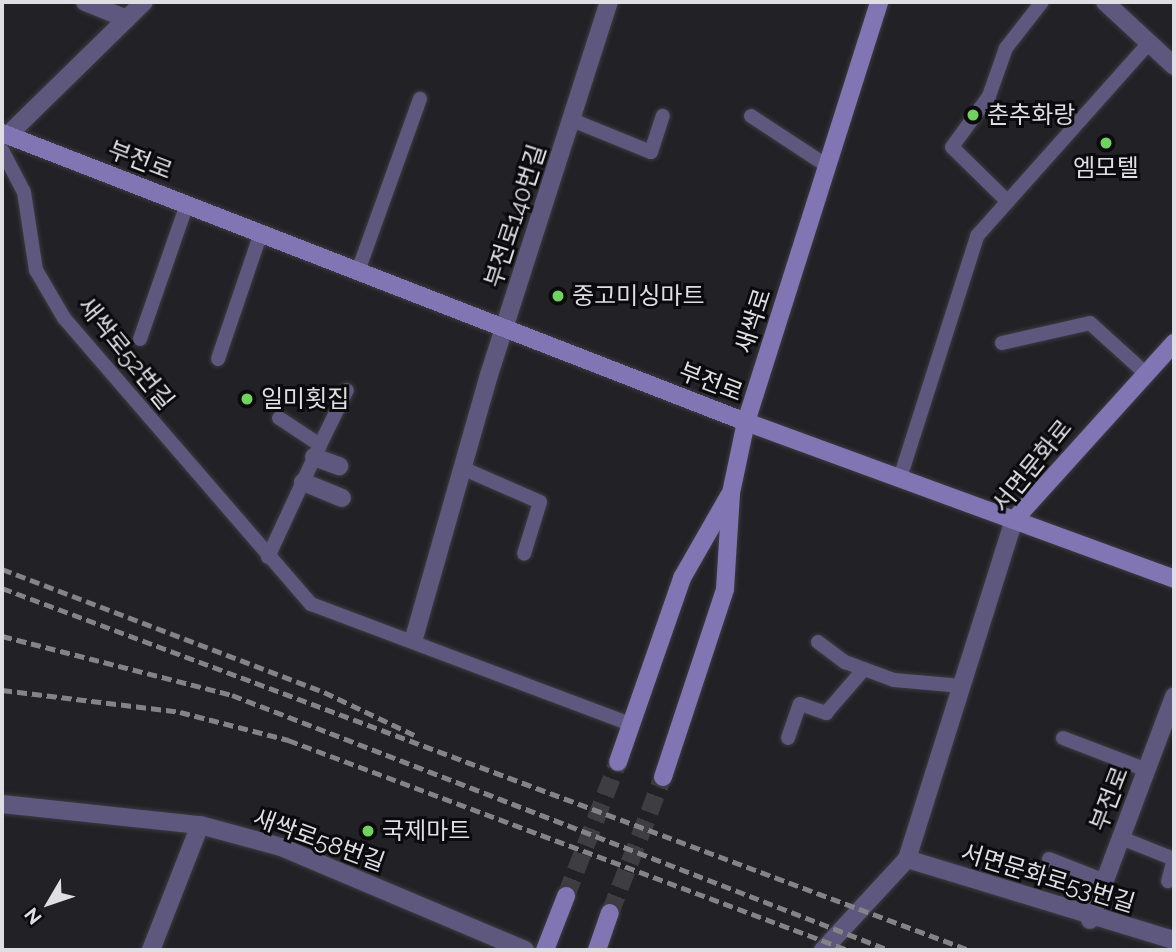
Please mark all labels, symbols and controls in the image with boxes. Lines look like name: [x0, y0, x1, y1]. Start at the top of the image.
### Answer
place label: 춘추화랑: [987, 101, 1075, 129]
marker: 춘추화랑: [965, 107, 981, 123]
street label: 부전로: [104, 135, 176, 185]
marker: 엠모텔: [1098, 135, 1114, 151]
street label: 부전로140번길: [478, 141, 552, 291]
place label: 엠모텔: [1073, 154, 1139, 182]
place label: 중고미싱마트: [572, 282, 704, 310]
street label: 새싹로: [729, 285, 777, 357]
marker: 중고미싱마트: [550, 288, 566, 304]
street label: 새싹로52번길: [72, 291, 180, 415]
street label: 부전로: [675, 357, 747, 407]
place label: 일미횟집: [261, 385, 349, 413]
marker: 일미횟집: [239, 391, 255, 407]
street label: 서면문화로: [986, 414, 1078, 518]
street label: 부전로: [1084, 763, 1134, 835]
street label: 새싹로58번길: [249, 803, 389, 877]
place label: 국제마트: [382, 817, 470, 845]
marker: 국제마트: [360, 823, 376, 839]
street label: 서면문화로53번길: [958, 838, 1138, 918]
north arrow: [14, 868, 84, 938]
text: N: [20, 904, 46, 929]

